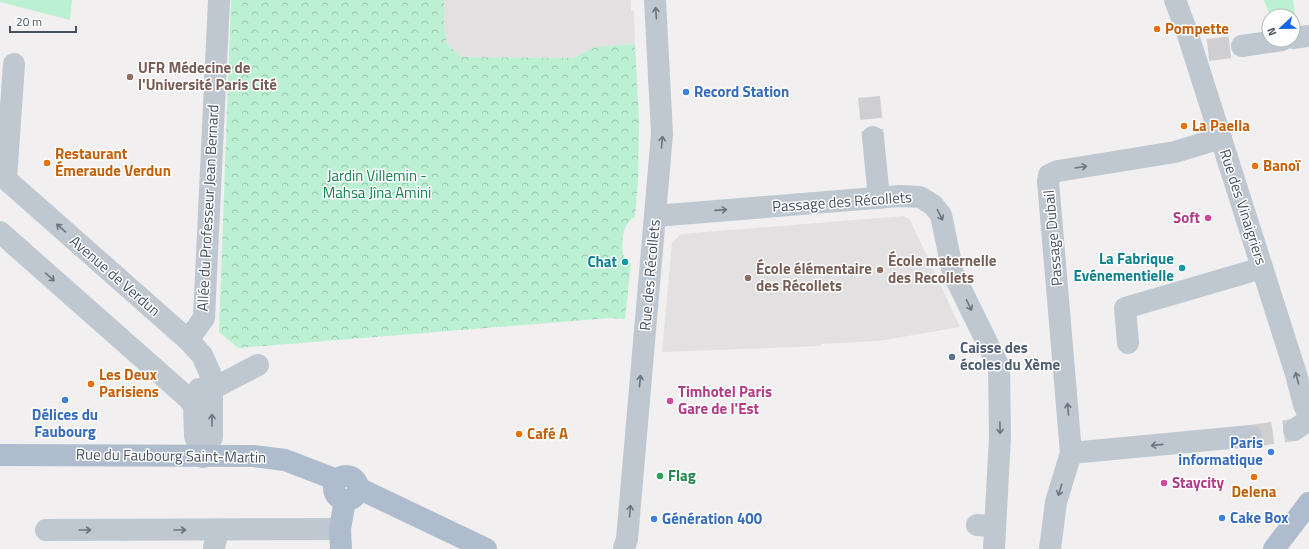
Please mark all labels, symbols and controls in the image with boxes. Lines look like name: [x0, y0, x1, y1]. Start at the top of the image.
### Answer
one-way arrow: [652, 7, 659, 20]
scale bar: [10, 8, 76, 34]
north arrow: [1261, 8, 1301, 48]
text: 20 m: [16, 12, 42, 31]
place label: Pompette: [1165, 17, 1229, 40]
marker: Pompette: [1152, 24, 1162, 34]
text: N: [1263, 25, 1281, 38]
place label: UFR Médecine de l'Université Paris Cité: [138, 56, 277, 96]
marker: UFR Médecine de l'Université Paris Cité: [125, 72, 135, 82]
place label: Record Station: [694, 80, 789, 103]
marker: Record Station: [681, 87, 691, 97]
street label: Allée du Professeur Jean Bernard: [191, 104, 224, 312]
place label: La Paella: [1192, 114, 1250, 137]
marker: La Paella: [1179, 121, 1189, 131]
one-way arrow: [658, 136, 665, 149]
place label: Restaurant Émeraude Verdun: [55, 142, 171, 182]
street label: Rue des Vinaigriers: [1214, 146, 1273, 268]
place label: Banoï: [1263, 154, 1301, 177]
marker: Restaurant Émeraude Verdun: [42, 158, 52, 168]
marker: Banoï: [1250, 161, 1260, 171]
one-way arrow: [1074, 163, 1087, 171]
park label: Jardin Villemin - Mahsa Jîna Amini: [323, 164, 431, 204]
street label: Passage des Récollets: [771, 185, 913, 218]
street label: Passage Dubail: [1037, 189, 1068, 287]
place label: Soft: [1173, 206, 1201, 229]
one-way arrow: [714, 207, 727, 214]
one-way arrow: [936, 209, 944, 221]
marker: Soft: [1203, 213, 1213, 223]
street label: Rue des Récollets: [633, 218, 666, 332]
one-way arrow: [56, 224, 66, 233]
street label: Avenue de Verdun: [65, 230, 166, 322]
place label: La Fabrique Evénementielle: [1073, 247, 1174, 287]
place label: École maternelle des Recollets: [888, 249, 997, 289]
place label: Chat: [587, 250, 618, 273]
marker: Chat: [620, 257, 630, 267]
place label: École élémentaire des Récollets: [756, 257, 872, 297]
marker: La Fabrique Evénementielle: [1177, 263, 1187, 273]
marker: École maternelle des Recollets: [875, 265, 885, 275]
one-way arrow: [45, 272, 55, 281]
marker: École élémentaire des Récollets: [743, 273, 753, 283]
one-way arrow: [966, 298, 973, 310]
place label: Caisse des écoles du Xème: [960, 336, 1061, 376]
marker: Caisse des écoles du Xème: [947, 352, 957, 362]
place label: Les Deux Parisiens: [99, 363, 159, 403]
one-way arrow: [1293, 372, 1300, 385]
one-way arrow: [637, 375, 644, 388]
marker: Les Deux Parisiens: [86, 379, 96, 389]
place label: Timhotel Paris Gare de l'Est: [678, 380, 772, 420]
marker: Délices du Faubourg: [60, 395, 70, 405]
marker: Timhotel Paris Gare de l'Est: [665, 396, 675, 406]
place label: Délices du Faubourg: [32, 403, 98, 443]
one-way arrow: [1064, 403, 1071, 416]
one-way arrow: [208, 414, 216, 427]
one-way arrow: [996, 421, 1004, 434]
place label: Café A: [527, 422, 568, 445]
marker: Café A: [514, 429, 524, 439]
place label: Paris informatique: [1178, 431, 1263, 471]
one-way arrow: [1151, 441, 1164, 448]
street label: Rue du Faubourg Saint-Martin: [76, 442, 266, 469]
marker: Paris informatique: [1266, 447, 1276, 457]
place label: Flag: [668, 464, 696, 487]
marker: Flag: [655, 471, 665, 481]
place label: Staycity: [1172, 471, 1225, 494]
marker: Delena: [1249, 472, 1259, 482]
marker: Staycity: [1159, 478, 1169, 488]
place label: Delena: [1232, 480, 1277, 503]
one-way arrow: [1056, 484, 1063, 497]
one-way arrow: [626, 505, 633, 518]
place label: Cake Box: [1230, 506, 1288, 529]
place label: Génération 400: [662, 507, 763, 530]
marker: Cake Box: [1217, 513, 1227, 523]
marker: Génération 400: [649, 514, 659, 524]
one-way arrow: [78, 526, 91, 534]
one-way arrow: [173, 526, 186, 533]

